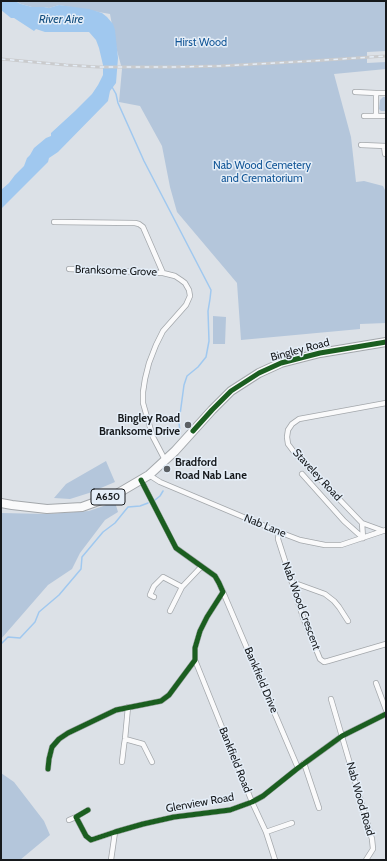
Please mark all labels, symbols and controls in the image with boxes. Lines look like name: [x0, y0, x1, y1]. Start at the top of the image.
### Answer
water label: River Aire: [39, 12, 83, 26]
park label: Hirst Wood: [175, 36, 227, 50]
park label: Nab Wood Cemetery and Crematorium: [213, 159, 311, 185]
street label: Branksome Grove: [75, 263, 157, 279]
street label: Bingley Road: [269, 336, 331, 364]
place label: Bingley Road Branksome Drive: [99, 412, 180, 438]
marker: Bingley Road Branksome Drive: [183, 420, 193, 430]
street label: Staveley Road: [290, 446, 344, 504]
place label: Bradford Road Nab Lane: [175, 456, 247, 482]
marker: Bradford Road Nab Lane: [162, 464, 172, 474]
road number: A650: [91, 489, 125, 505]
street label: Nab Lane: [242, 512, 288, 540]
street label: Nab Wood Crescent: [279, 560, 323, 652]
street label: Bankfield Drive: [241, 645, 281, 715]
street label: Bankfield Road: [216, 725, 254, 795]
street label: Nab Wood Road: [343, 761, 377, 837]
street label: Glenview Road: [165, 790, 235, 816]

